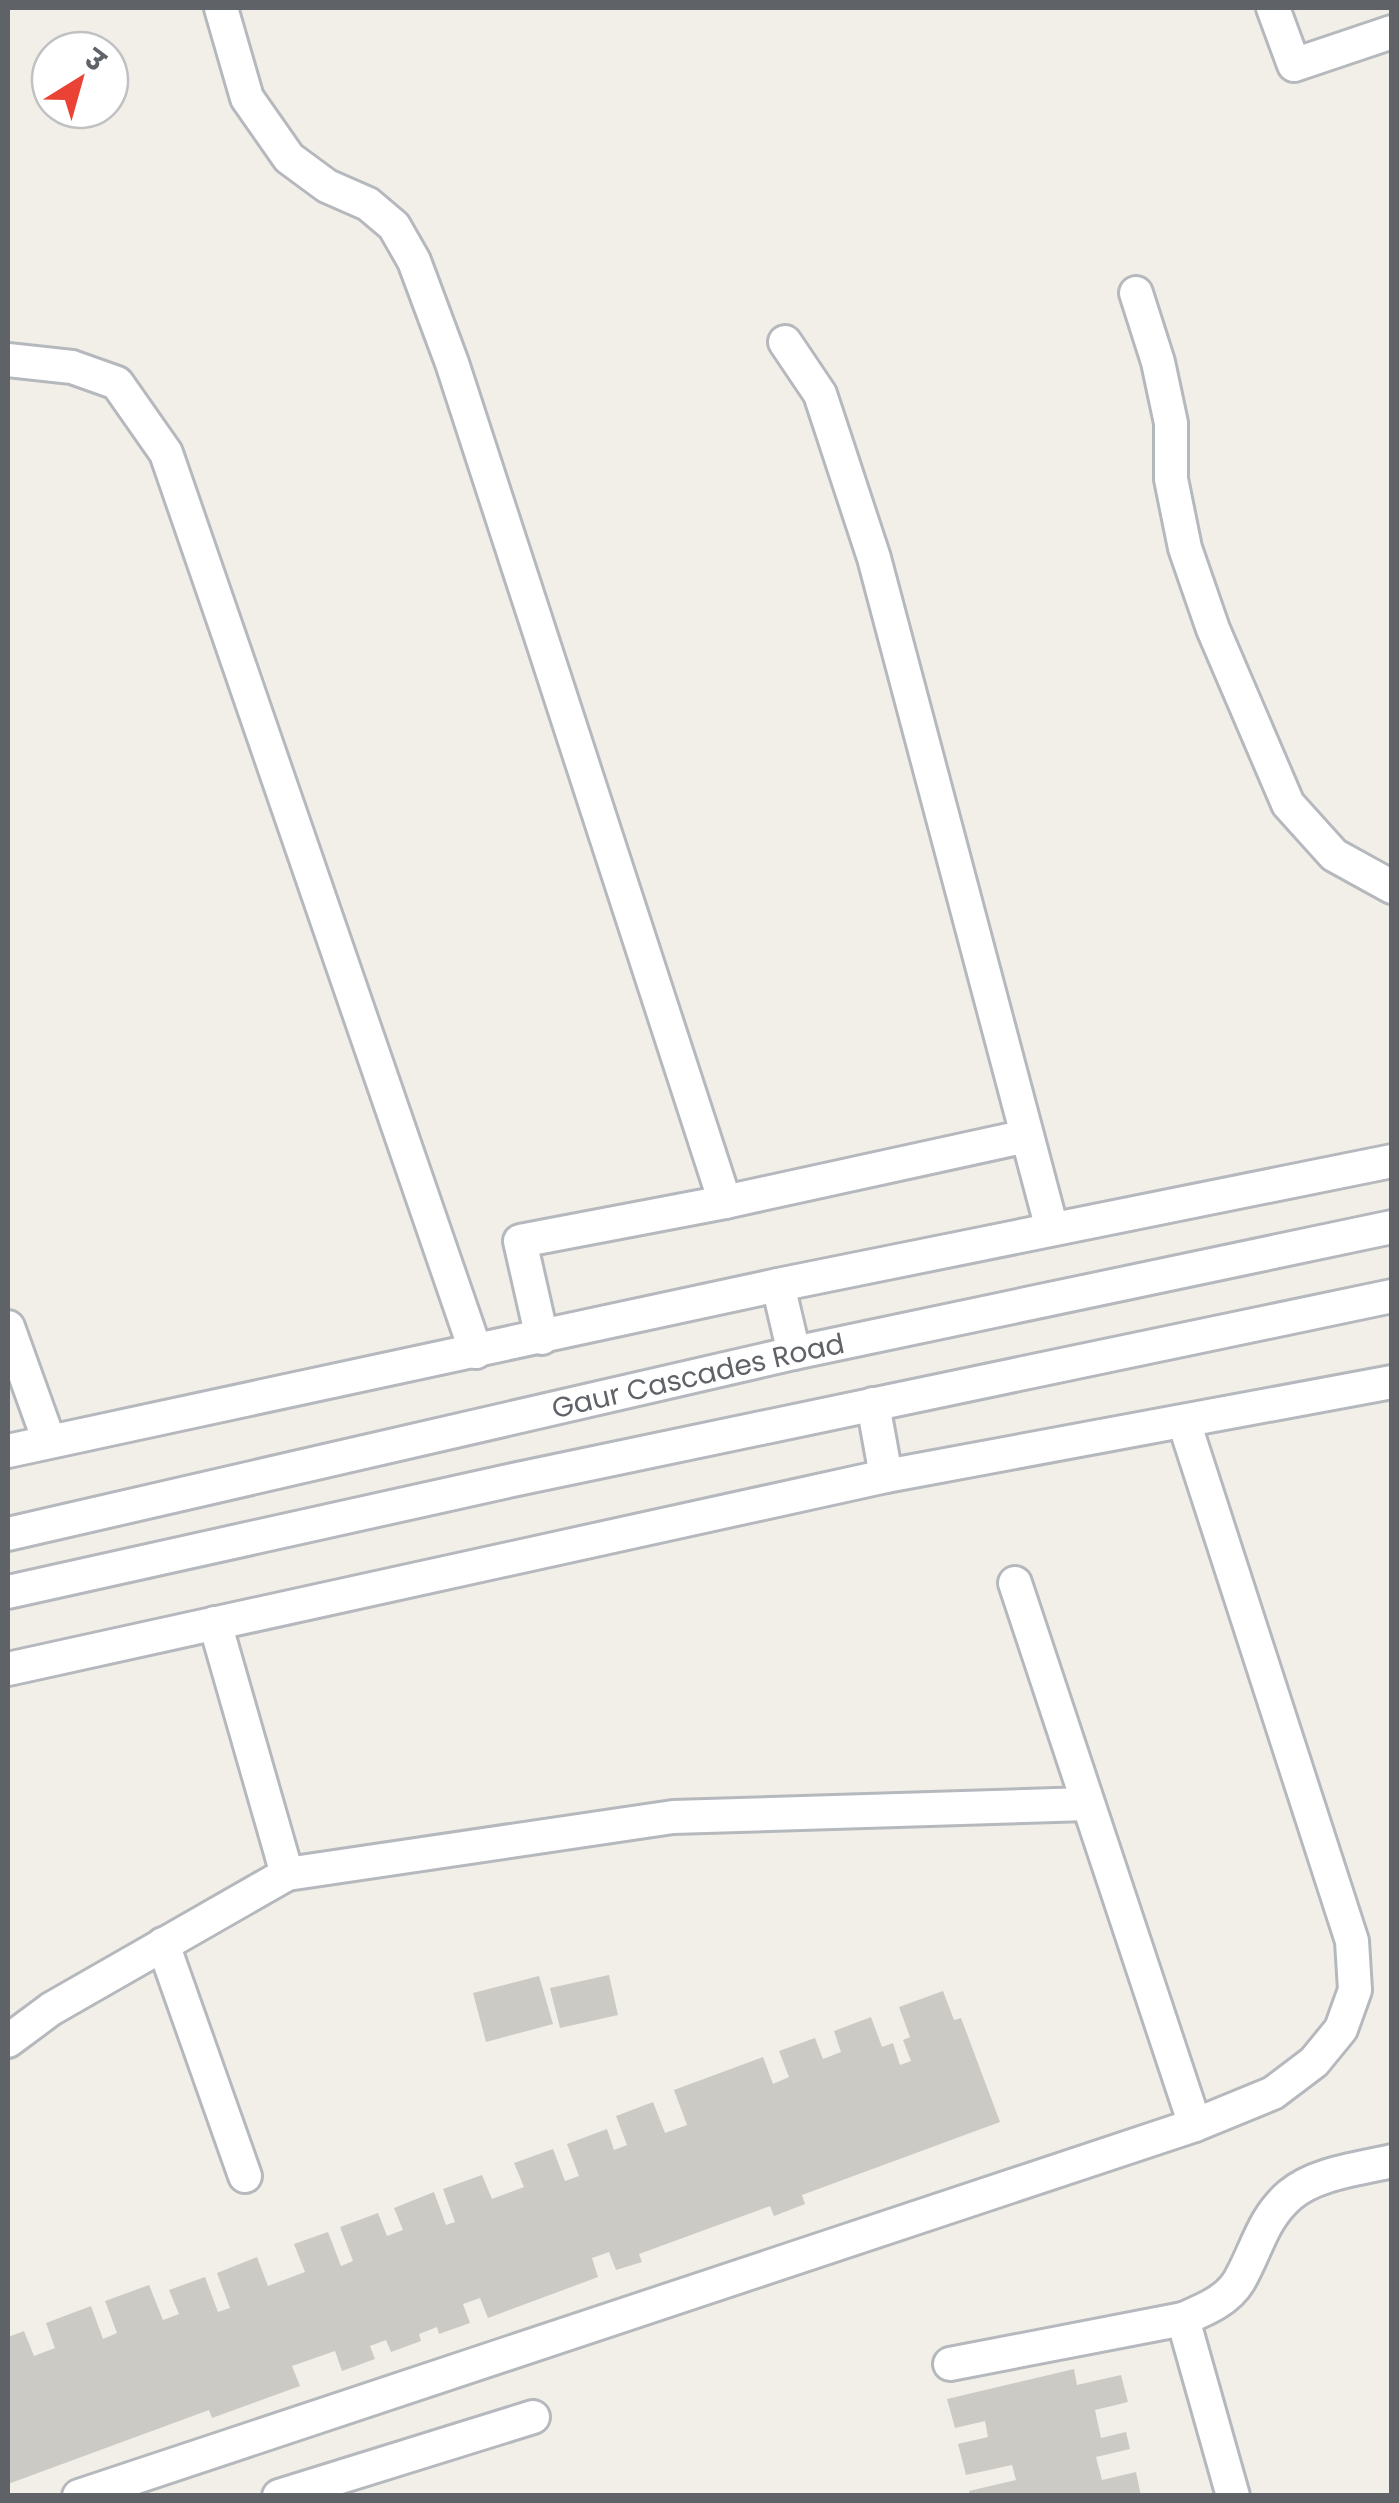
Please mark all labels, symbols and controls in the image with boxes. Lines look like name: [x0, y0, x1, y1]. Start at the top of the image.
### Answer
north arrow: [30, 30, 130, 130]
text: उ: [76, 39, 114, 81]
street label: Gaur Cascades Road: [548, 1324, 848, 1428]

